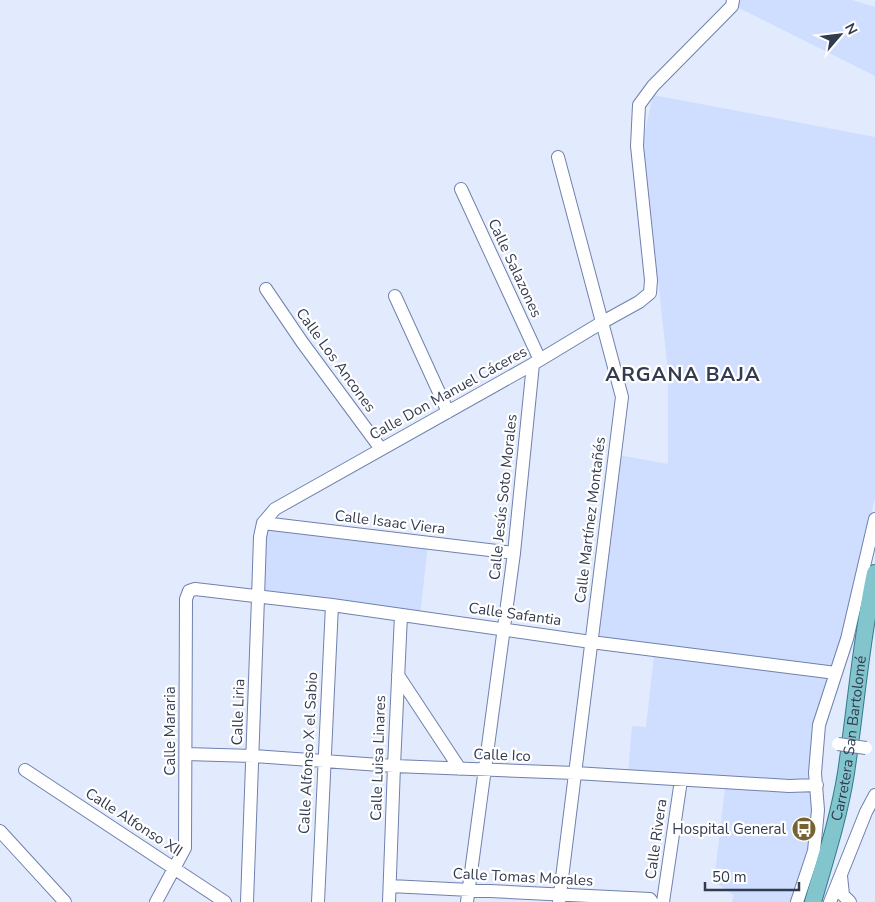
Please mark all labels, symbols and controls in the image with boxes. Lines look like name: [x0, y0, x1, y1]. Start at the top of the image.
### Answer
north arrow: [815, 10, 865, 60]
text: N: [840, 20, 862, 38]
street label: Calle Salazones: [483, 215, 547, 321]
street label: Calle Los Ancones: [291, 304, 381, 416]
street label: Calle Don Manuel Cáceres: [366, 341, 530, 445]
district label: ARGANA BAJA: [605, 361, 761, 388]
street label: Calle Jesús Soto Morales: [484, 413, 522, 581]
street label: Calle Martínez Montañés: [570, 436, 610, 604]
street label: Calle Isaac Viera: [334, 505, 446, 539]
street label: Calle Safantia: [467, 598, 563, 630]
street label: Carretera San Bartolomé: [826, 654, 871, 823]
street label: Calle Alfonso X el Sabio: [294, 671, 322, 835]
street label: Calle Liria: [227, 678, 249, 746]
street label: Calle Mararia: [160, 686, 180, 776]
street label: Calle Luisa Linares: [366, 695, 390, 821]
street label: Calle Ico: [473, 744, 531, 766]
street label: Calle Alfonso XII: [82, 783, 186, 861]
street label: Calle Rivera: [640, 798, 672, 880]
bus stop icon: Hospital General: [791, 816, 817, 842]
place label: Hospital General: [672, 819, 787, 839]
scale bar: [705, 860, 799, 892]
street label: Calle Tomas Morales: [452, 863, 594, 891]
text: 50 m: [712, 867, 747, 887]

